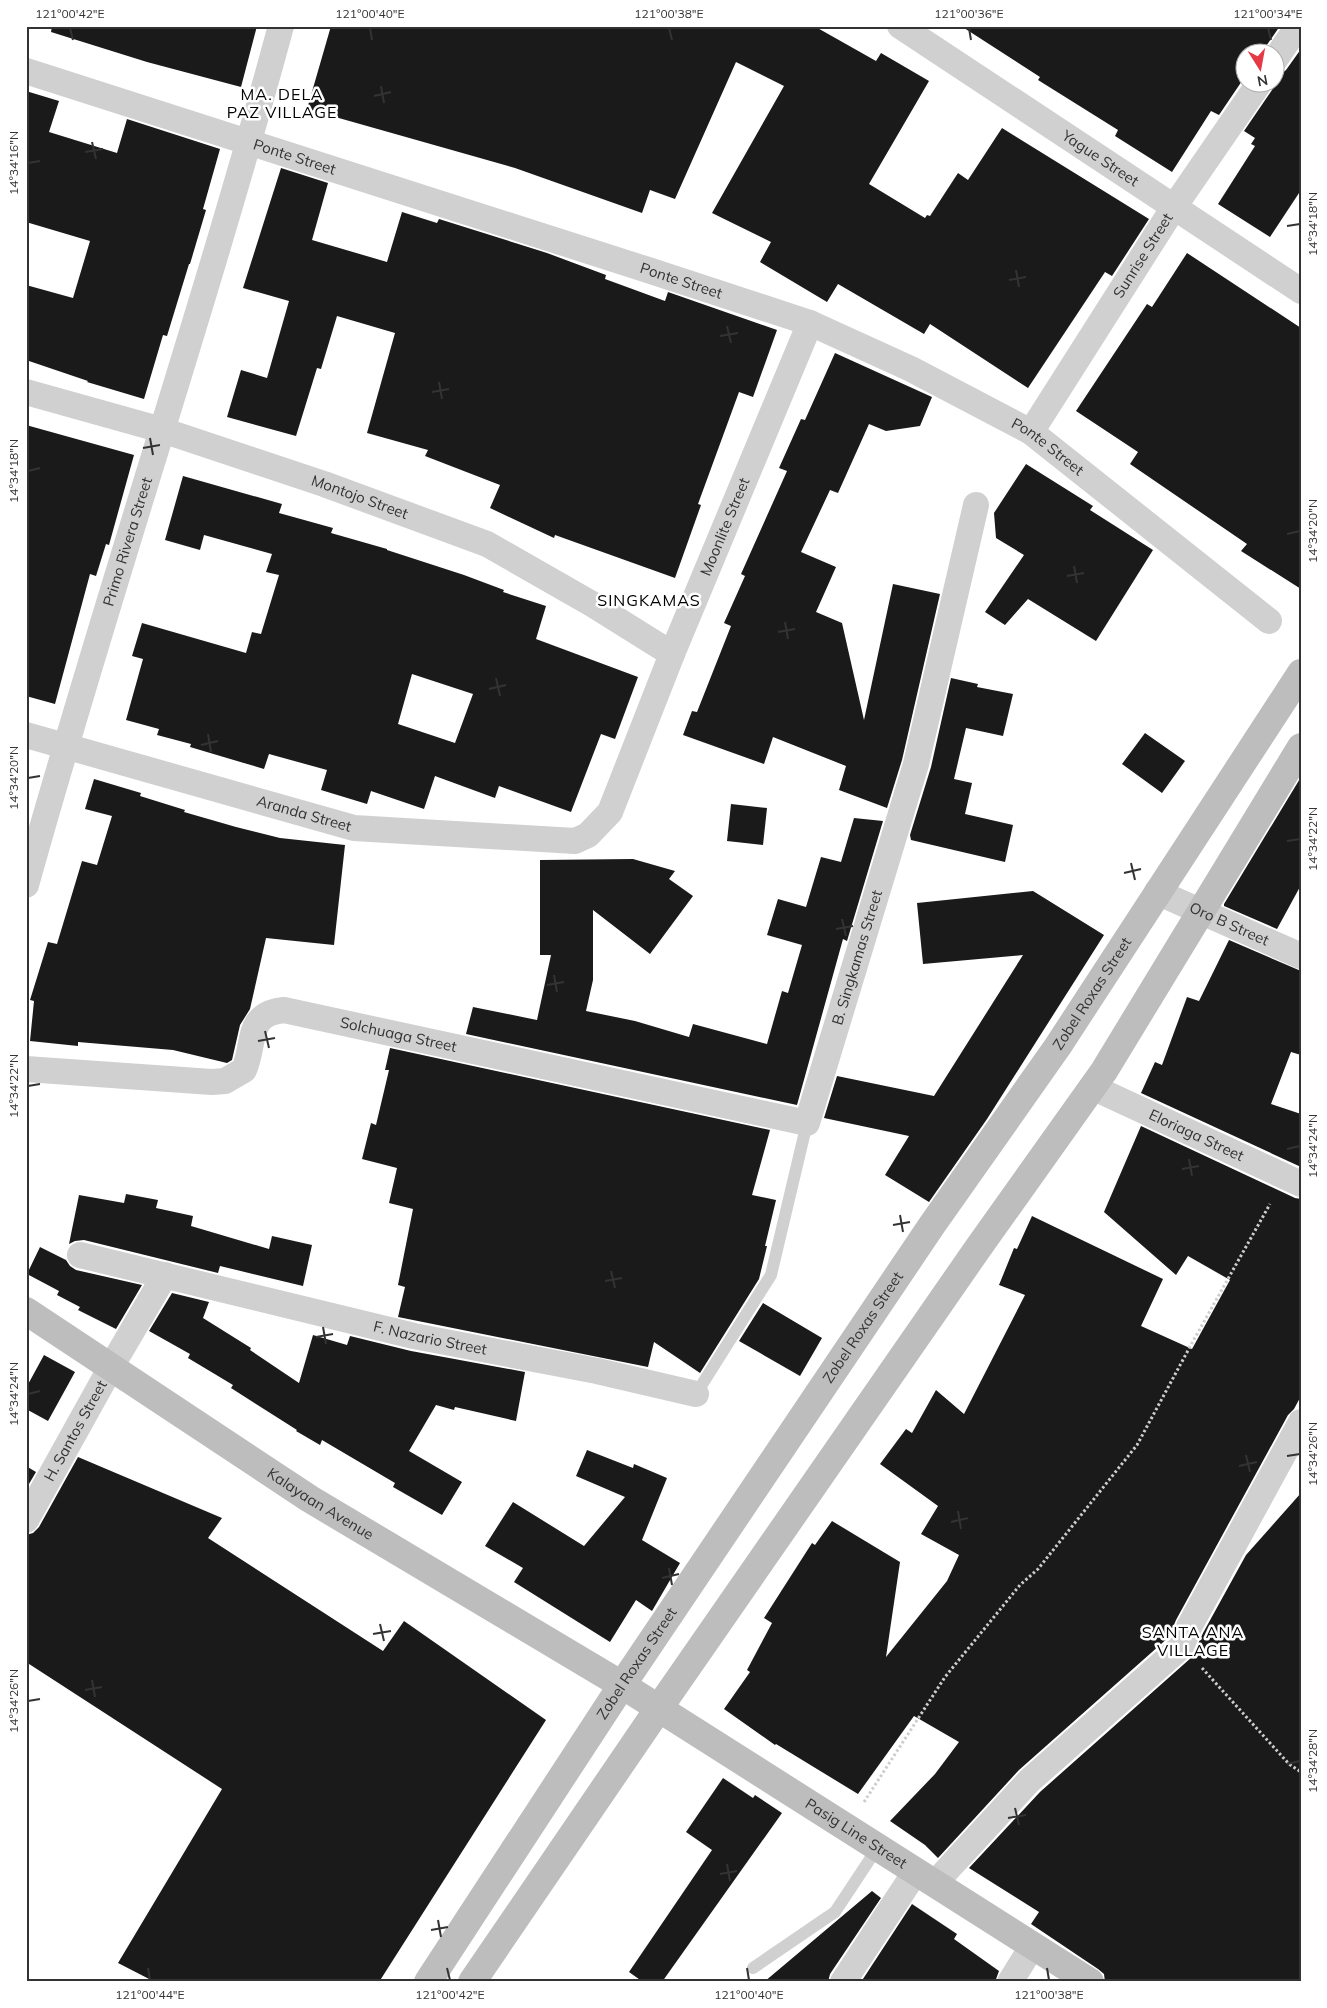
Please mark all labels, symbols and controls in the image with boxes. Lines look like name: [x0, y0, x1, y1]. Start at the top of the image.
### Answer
text: 121°00'42"E: [35, 6, 105, 21]
text: 121°00'40"E: [335, 6, 405, 21]
text: 121°00'38"E: [634, 6, 704, 21]
text: 121°00'36"E: [934, 6, 1004, 21]
text: 121°00'34"E: [1233, 6, 1303, 21]
north arrow: [1234, 42, 1284, 92]
text: N: [1256, 71, 1269, 91]
district label: MA. DELA PAZ VILLAGE: [227, 84, 337, 122]
street label: Yague Street: [1058, 125, 1143, 190]
text: 14°34'16"N: [6, 131, 21, 195]
street label: Ponte Street: [251, 134, 338, 179]
text: 14°34'18"N: [1305, 192, 1320, 256]
street label: Sunrise Street: [1109, 209, 1177, 301]
street label: Ponte Street: [638, 258, 725, 303]
street label: Ponte Street: [1008, 413, 1088, 479]
text: 14°34'18"N: [6, 439, 21, 503]
street label: Montojo Street: [309, 470, 411, 523]
street label: Primo Rivera Street: [98, 475, 156, 609]
street label: Moonlite Street: [696, 475, 754, 579]
text: 14°34'20"N: [1305, 499, 1320, 563]
district label: SINGKAMAS: [597, 590, 701, 610]
text: 14°34'20"N: [6, 746, 21, 810]
street label: Aranda Street: [255, 791, 354, 836]
text: 14°34'22"N: [1305, 807, 1320, 871]
street label: B. Singkamas Street: [827, 888, 886, 1027]
street label: Oro B Street: [1187, 898, 1272, 950]
street label: Zobel Roxas Street: [1048, 933, 1135, 1053]
street label: Solchuaga Street: [338, 1012, 459, 1056]
text: 14°34'22"N: [6, 1054, 21, 1118]
street label: Eloriaga Street: [1146, 1105, 1247, 1165]
text: 14°34'24"N: [1305, 1114, 1320, 1178]
street label: Zobel Roxas Street: [818, 1268, 907, 1387]
street label: F. Nazario Street: [372, 1317, 489, 1359]
text: 14°34'24"N: [6, 1362, 21, 1426]
street label: H. Santos Street: [39, 1377, 111, 1484]
text: 14°34'26"N: [1305, 1422, 1320, 1486]
street label: Kalayaan Avenue: [264, 1463, 377, 1544]
street label: Zobel Roxas Street: [592, 1604, 681, 1723]
district label: SANTA ANA VILLAGE: [1142, 1622, 1244, 1660]
text: 14°34'26"N: [6, 1669, 21, 1733]
text: 14°34'28"N: [1305, 1729, 1320, 1793]
street label: Pasig Line Street: [802, 1794, 911, 1872]
text: 121°00'44"E: [115, 1987, 185, 2002]
text: 121°00'42"E: [415, 1987, 485, 2002]
text: 121°00'40"E: [714, 1987, 784, 2002]
text: 121°00'38"E: [1014, 1987, 1084, 2002]

